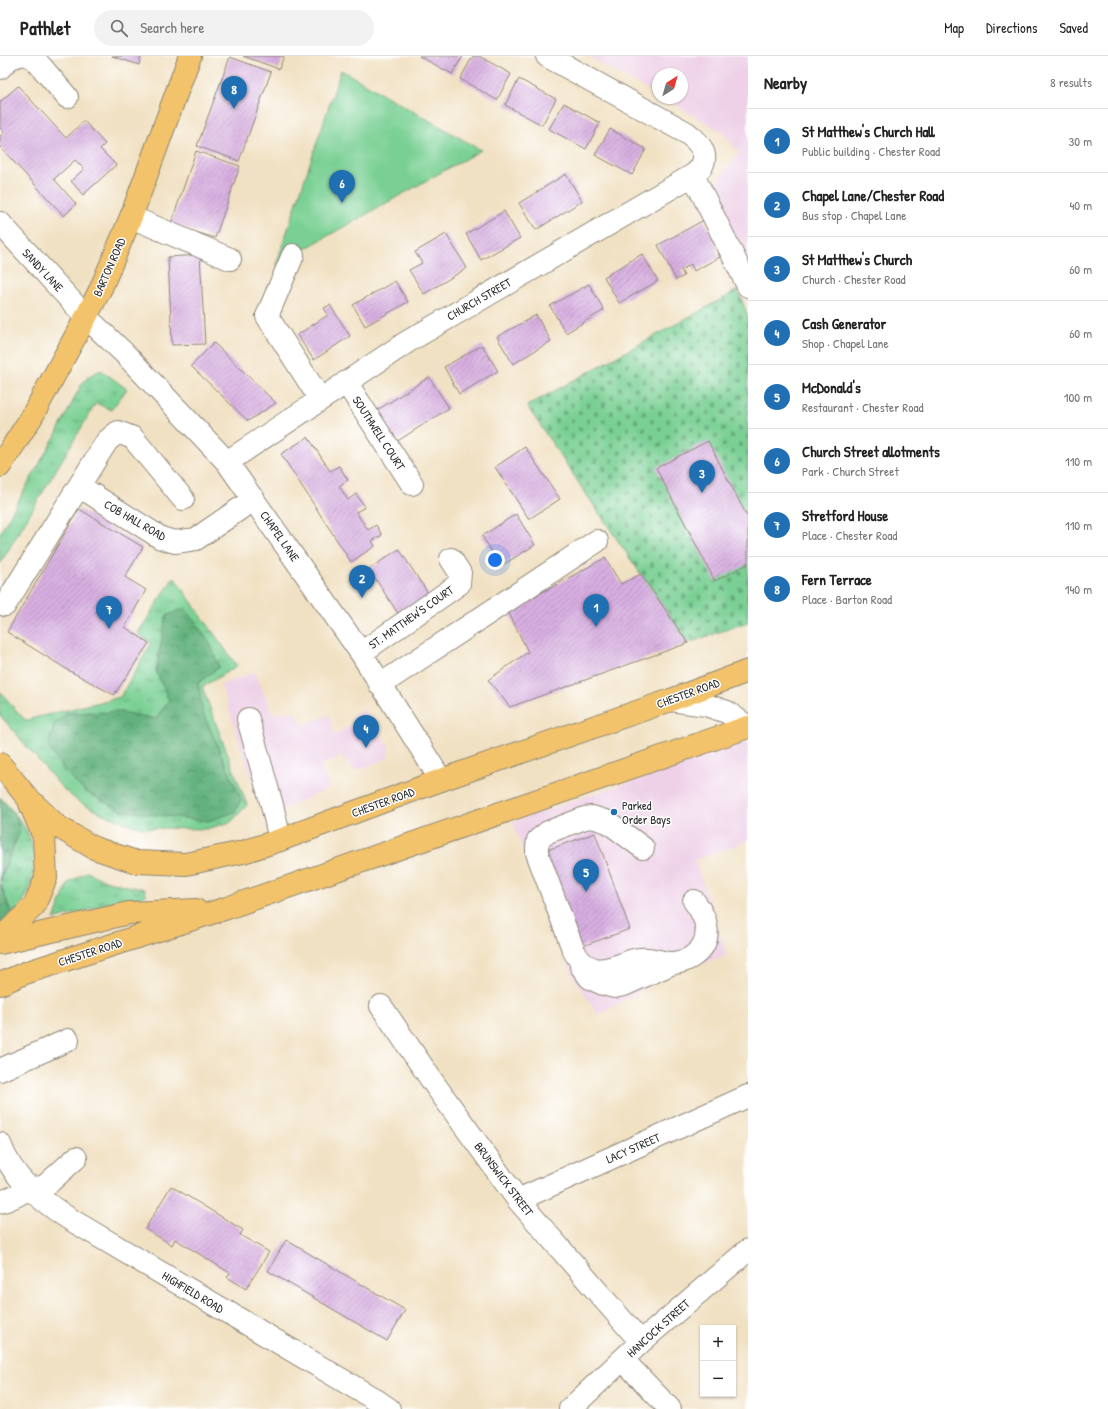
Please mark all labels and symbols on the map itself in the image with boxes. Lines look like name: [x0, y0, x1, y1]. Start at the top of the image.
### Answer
north arrow: [652, 68, 688, 104]
pin: 8: [221, 76, 247, 109]
pin: 6: [329, 170, 355, 203]
street label: BARTON ROAD: [89, 235, 130, 299]
street label: SANDY LANE: [19, 245, 68, 296]
street label: CHURCH STREET: [444, 273, 515, 324]
street label: SOUTHWELL COURT: [349, 393, 410, 474]
pin: 3: [689, 460, 715, 493]
street label: COB HALL ROAD: [101, 495, 169, 545]
street label: CHAPEL LANE: [256, 507, 304, 565]
your location: [485, 550, 505, 570]
pin: 2: [349, 565, 375, 598]
street label: ST. MATTHEW'S COURT: [365, 581, 457, 653]
pin: 1: [583, 594, 609, 627]
pin: 7: [96, 596, 122, 629]
street label: CHESTER ROAD: [654, 674, 722, 712]
pin: 4: [353, 715, 379, 748]
street label: CHESTER ROAD: [349, 783, 417, 821]
place label: Parked Order Bays: [622, 797, 671, 828]
marker: Parked Order Bays: [609, 807, 619, 817]
pin: 5: [573, 859, 599, 892]
street label: CHESTER ROAD: [56, 934, 124, 970]
street label: LACY STREET: [603, 1128, 663, 1168]
street label: BRUNSWICK STREET: [471, 1138, 538, 1220]
street label: HIGHFIELD ROAD: [159, 1267, 227, 1317]
street label: HANCOCK STREET: [623, 1295, 694, 1361]

